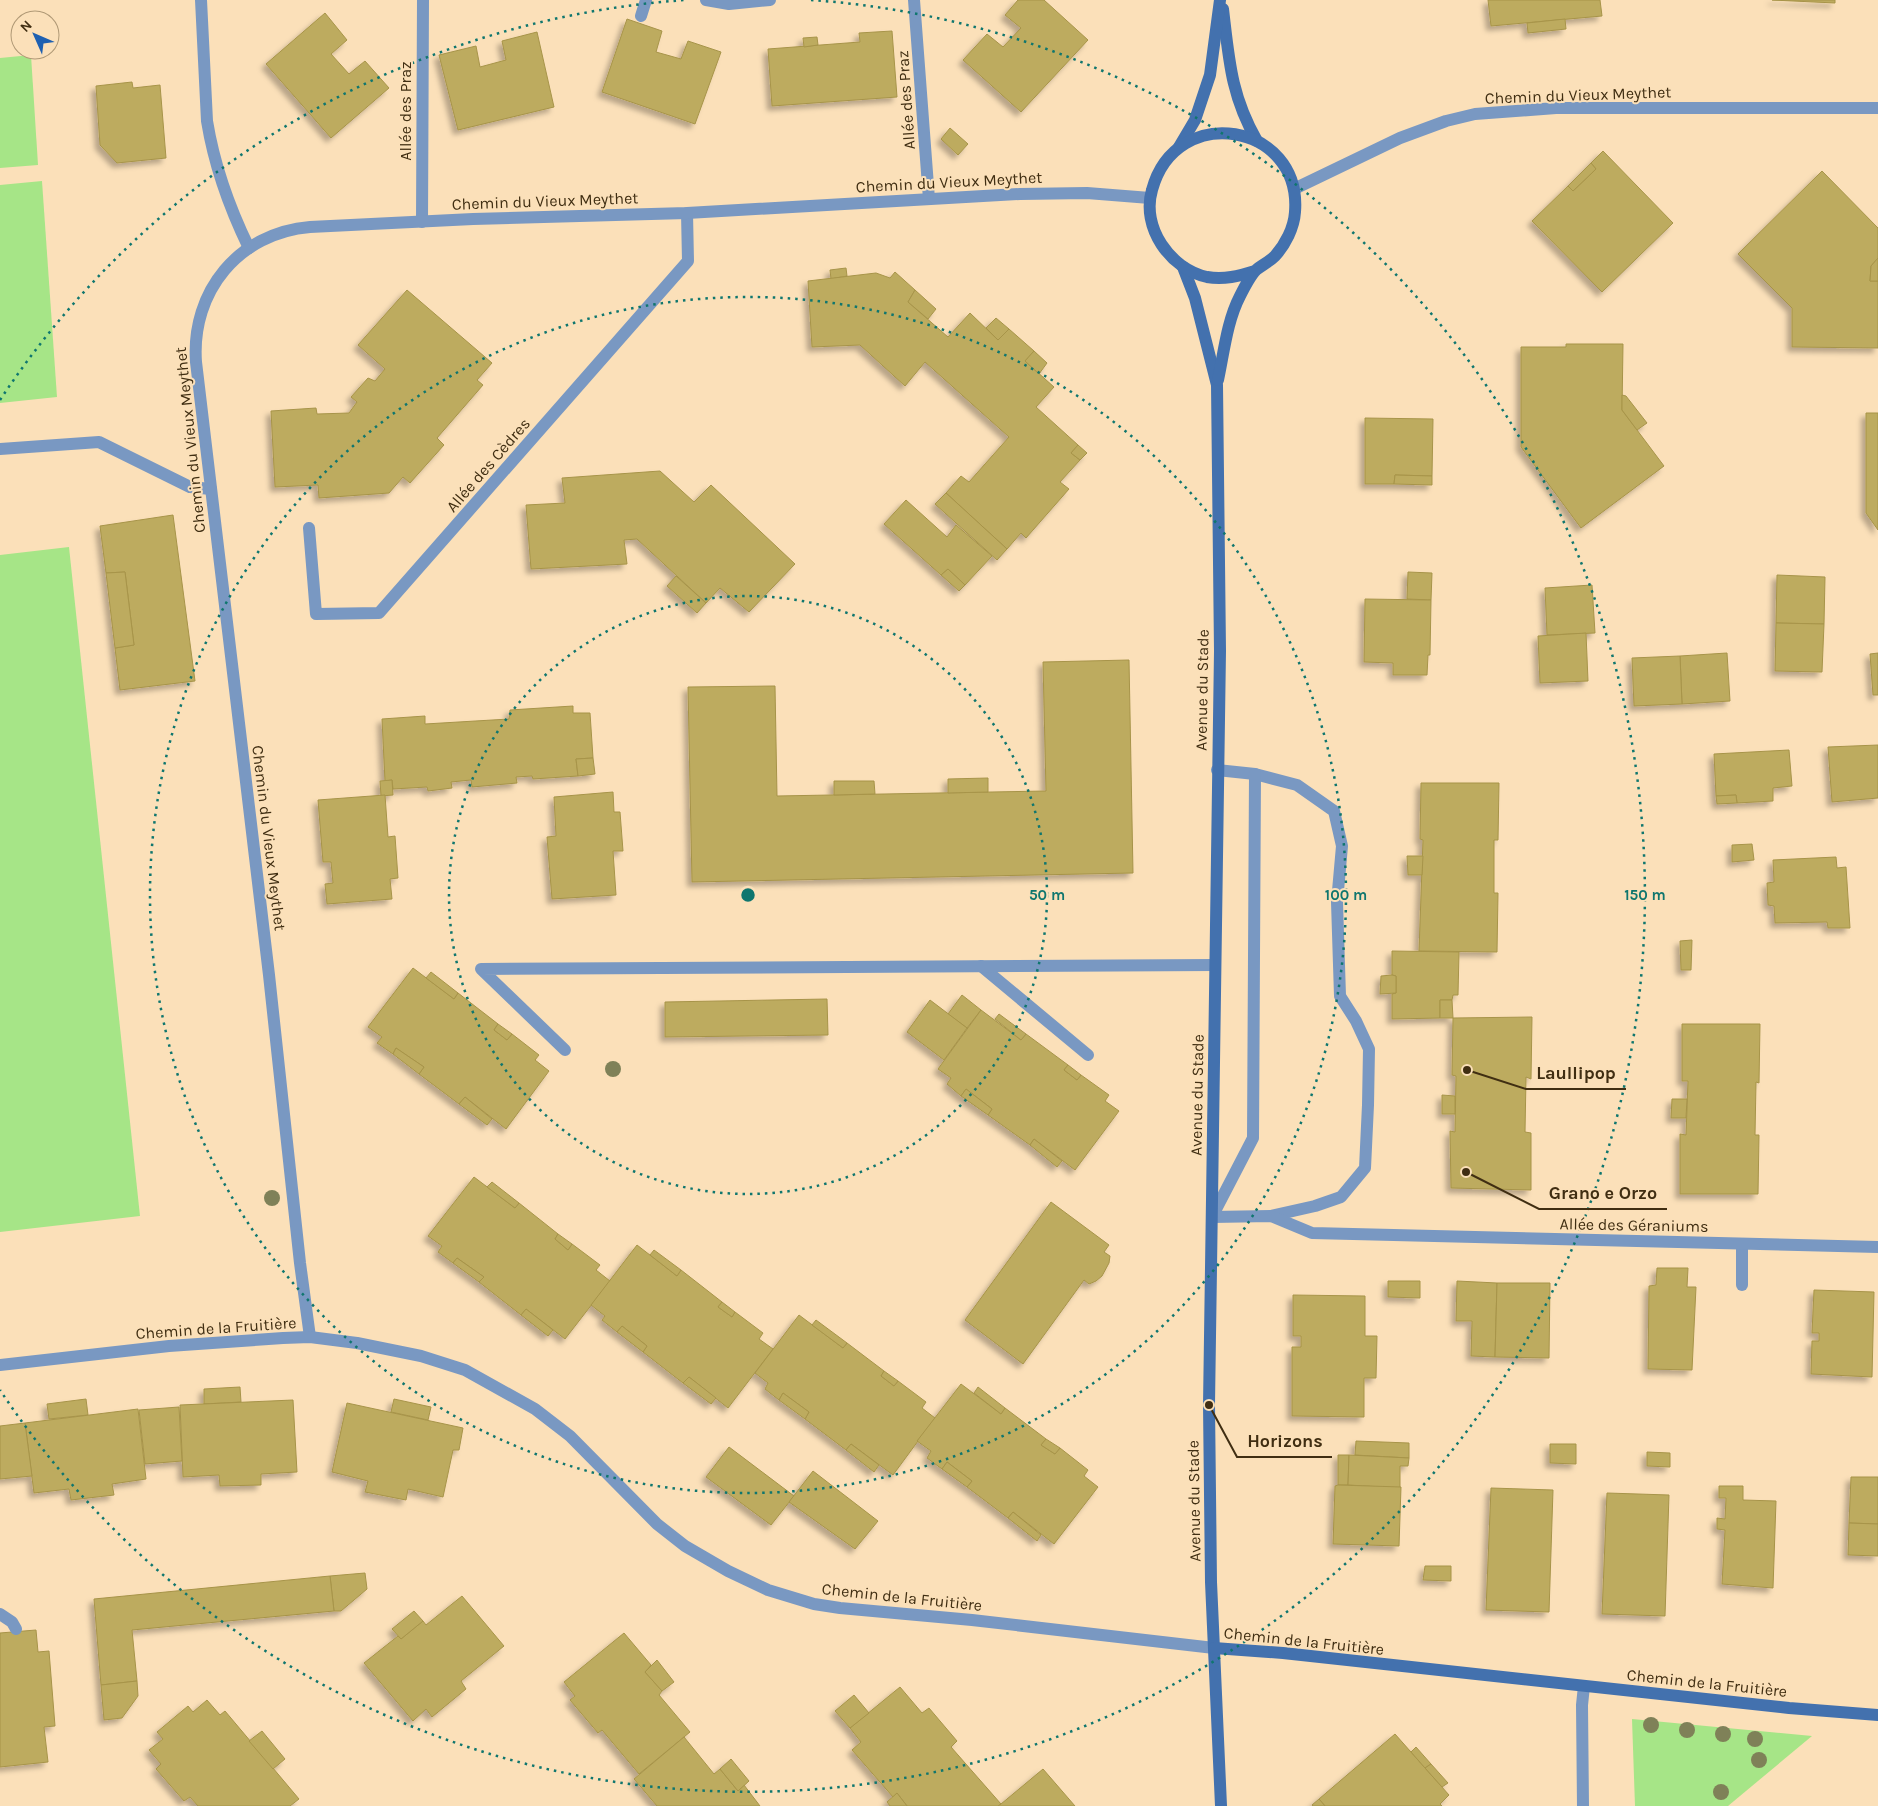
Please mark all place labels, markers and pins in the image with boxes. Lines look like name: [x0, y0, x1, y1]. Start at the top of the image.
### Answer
centre of rings: [739, 886, 757, 904]
callout: Laullipop: [1526, 1056, 1626, 1089]
callout: Grano e Orzo: [1539, 1176, 1667, 1209]
callout: Horizons: [1237, 1424, 1332, 1457]

